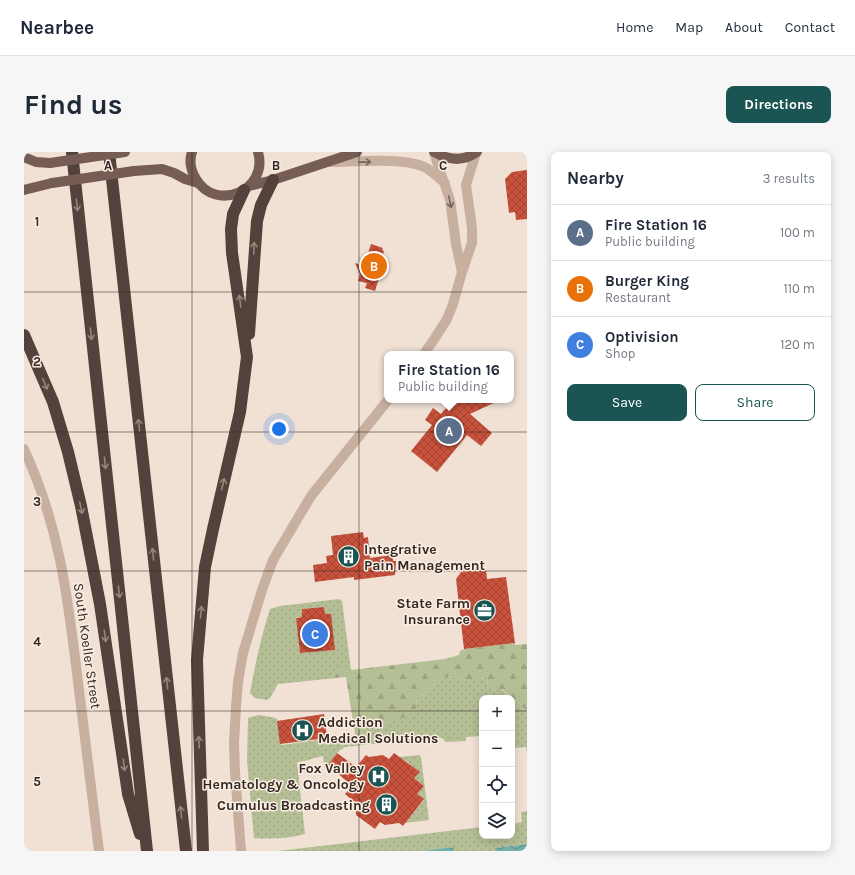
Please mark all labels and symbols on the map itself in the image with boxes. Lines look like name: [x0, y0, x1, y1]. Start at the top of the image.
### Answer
text: A: [104, 158, 112, 173]
text: B: [272, 158, 280, 173]
one-way arrow: [358, 158, 371, 165]
text: C: [439, 158, 447, 173]
one-way arrow: [447, 196, 455, 209]
one-way arrow: [74, 198, 81, 211]
text: 1: [35, 214, 39, 229]
one-way arrow: [251, 242, 258, 255]
pin: B: [361, 251, 387, 281]
one-way arrow: [236, 295, 244, 308]
one-way arrow: [88, 327, 95, 340]
text: 2: [33, 354, 41, 369]
one-way arrow: [42, 377, 50, 389]
pin: A: [436, 416, 462, 446]
one-way arrow: [135, 419, 142, 432]
your location: [269, 419, 289, 439]
one-way arrow: [102, 456, 109, 469]
one-way arrow: [220, 478, 228, 491]
text: 3: [33, 494, 41, 509]
one-way arrow: [78, 501, 86, 514]
place label: Integrative Pain Management: [364, 541, 486, 574]
building icon: Integrative Pain Management: [335, 544, 361, 570]
one-way arrow: [149, 548, 157, 561]
street label: South Koeller Street: [70, 582, 104, 710]
one-way arrow: [116, 585, 123, 598]
place label: State Farm Insurance: [397, 595, 470, 628]
office icon: State Farm Insurance: [472, 598, 498, 624]
one-way arrow: [197, 606, 204, 619]
pin: C: [302, 619, 328, 649]
one-way arrow: [101, 629, 109, 642]
text: 4: [33, 634, 41, 649]
one-way arrow: [163, 677, 171, 690]
place label: Addiction Medical Solutions: [318, 714, 438, 747]
hospital icon: Addiction Medical Solutions: [289, 717, 315, 743]
one-way arrow: [195, 736, 203, 749]
one-way arrow: [120, 758, 128, 771]
place label: Fox Valley Hematology & Oncology: [203, 760, 364, 793]
hospital icon: Fox Valley Hematology & Oncology: [366, 763, 392, 789]
text: 5: [33, 774, 41, 789]
building icon: Cumulus Broadcasting: [373, 792, 399, 818]
place label: Cumulus Broadcasting: [217, 797, 370, 814]
one-way arrow: [178, 806, 185, 819]

